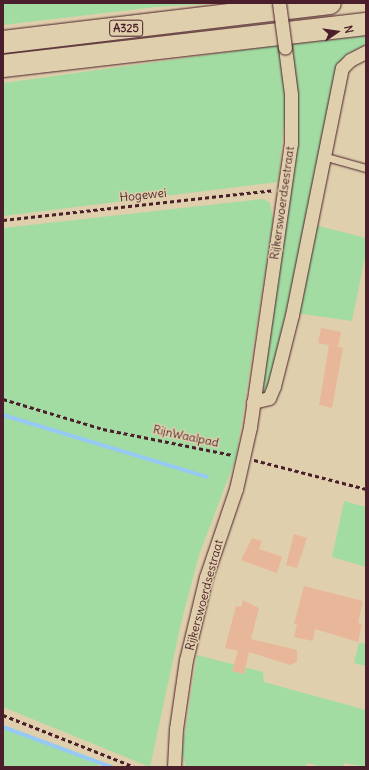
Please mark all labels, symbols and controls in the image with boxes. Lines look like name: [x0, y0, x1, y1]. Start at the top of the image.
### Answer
north arrow: [317, 12, 357, 52]
road number: A325: [109, 19, 143, 37]
text: N: [341, 24, 356, 35]
street label: Rijkerswoerdsestraat: [267, 145, 297, 261]
street label: Hogewei: [119, 185, 167, 205]
street label: RijnWaalpad: [152, 422, 220, 450]
street label: Rijkerswoerdsestraat: [182, 538, 226, 652]

